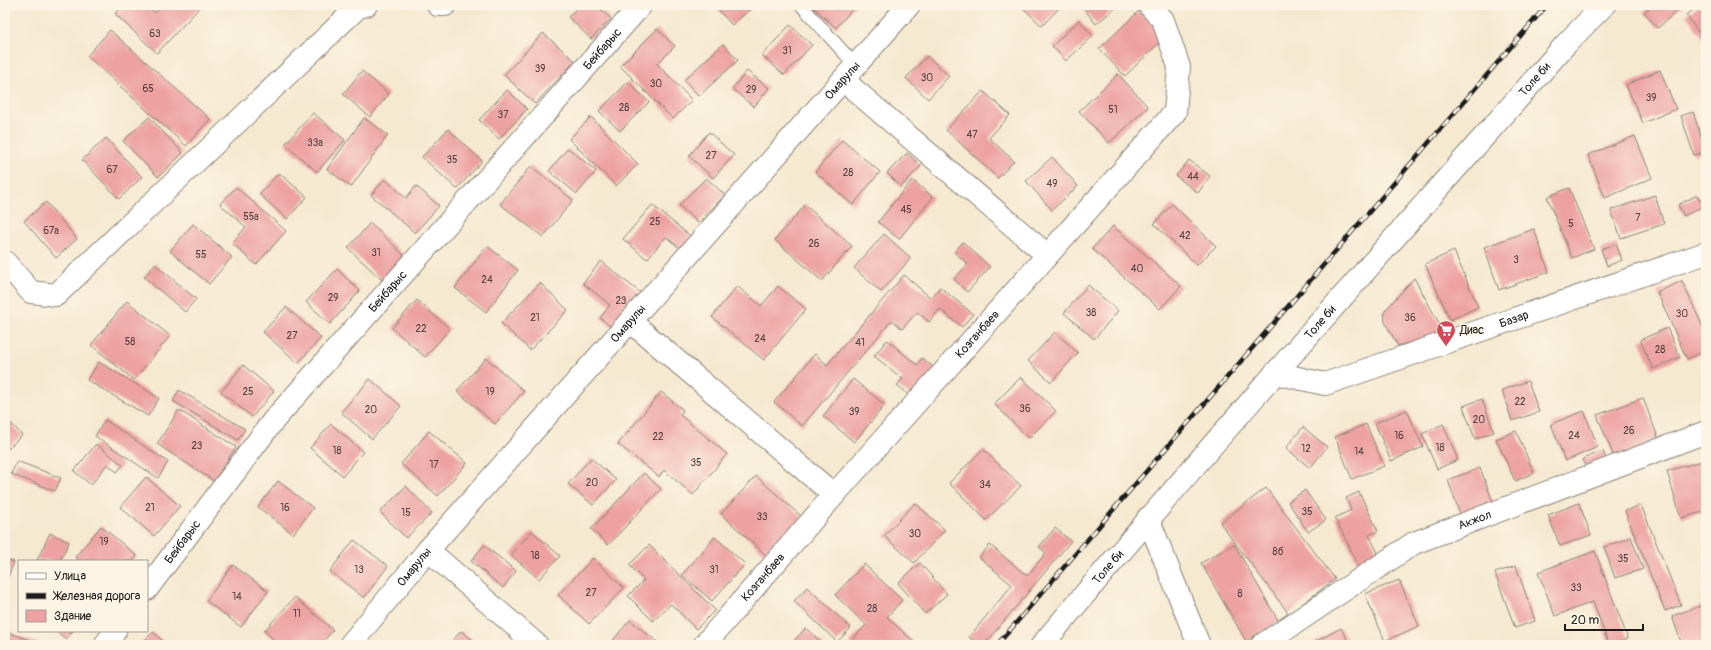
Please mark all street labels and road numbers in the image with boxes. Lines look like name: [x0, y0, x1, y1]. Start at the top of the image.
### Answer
street label: Бейбарыс: [580, 25, 625, 73]
street label: Омарулы: [822, 59, 864, 103]
street label: Толе би: [1516, 59, 1554, 100]
street label: Бейбарыс: [366, 268, 410, 316]
street label: Омарулы: [607, 301, 649, 346]
street label: Толе би: [1301, 302, 1340, 343]
street label: Козганбаев: [952, 307, 1003, 361]
street label: Базар: [1498, 307, 1531, 331]
street label: Акжол: [1456, 507, 1494, 534]
street label: Бейбарыс: [162, 517, 204, 567]
street label: Омарулы: [394, 545, 435, 590]
street label: Толе би: [1089, 547, 1127, 588]
street label: Козганбаев: [738, 550, 788, 605]

